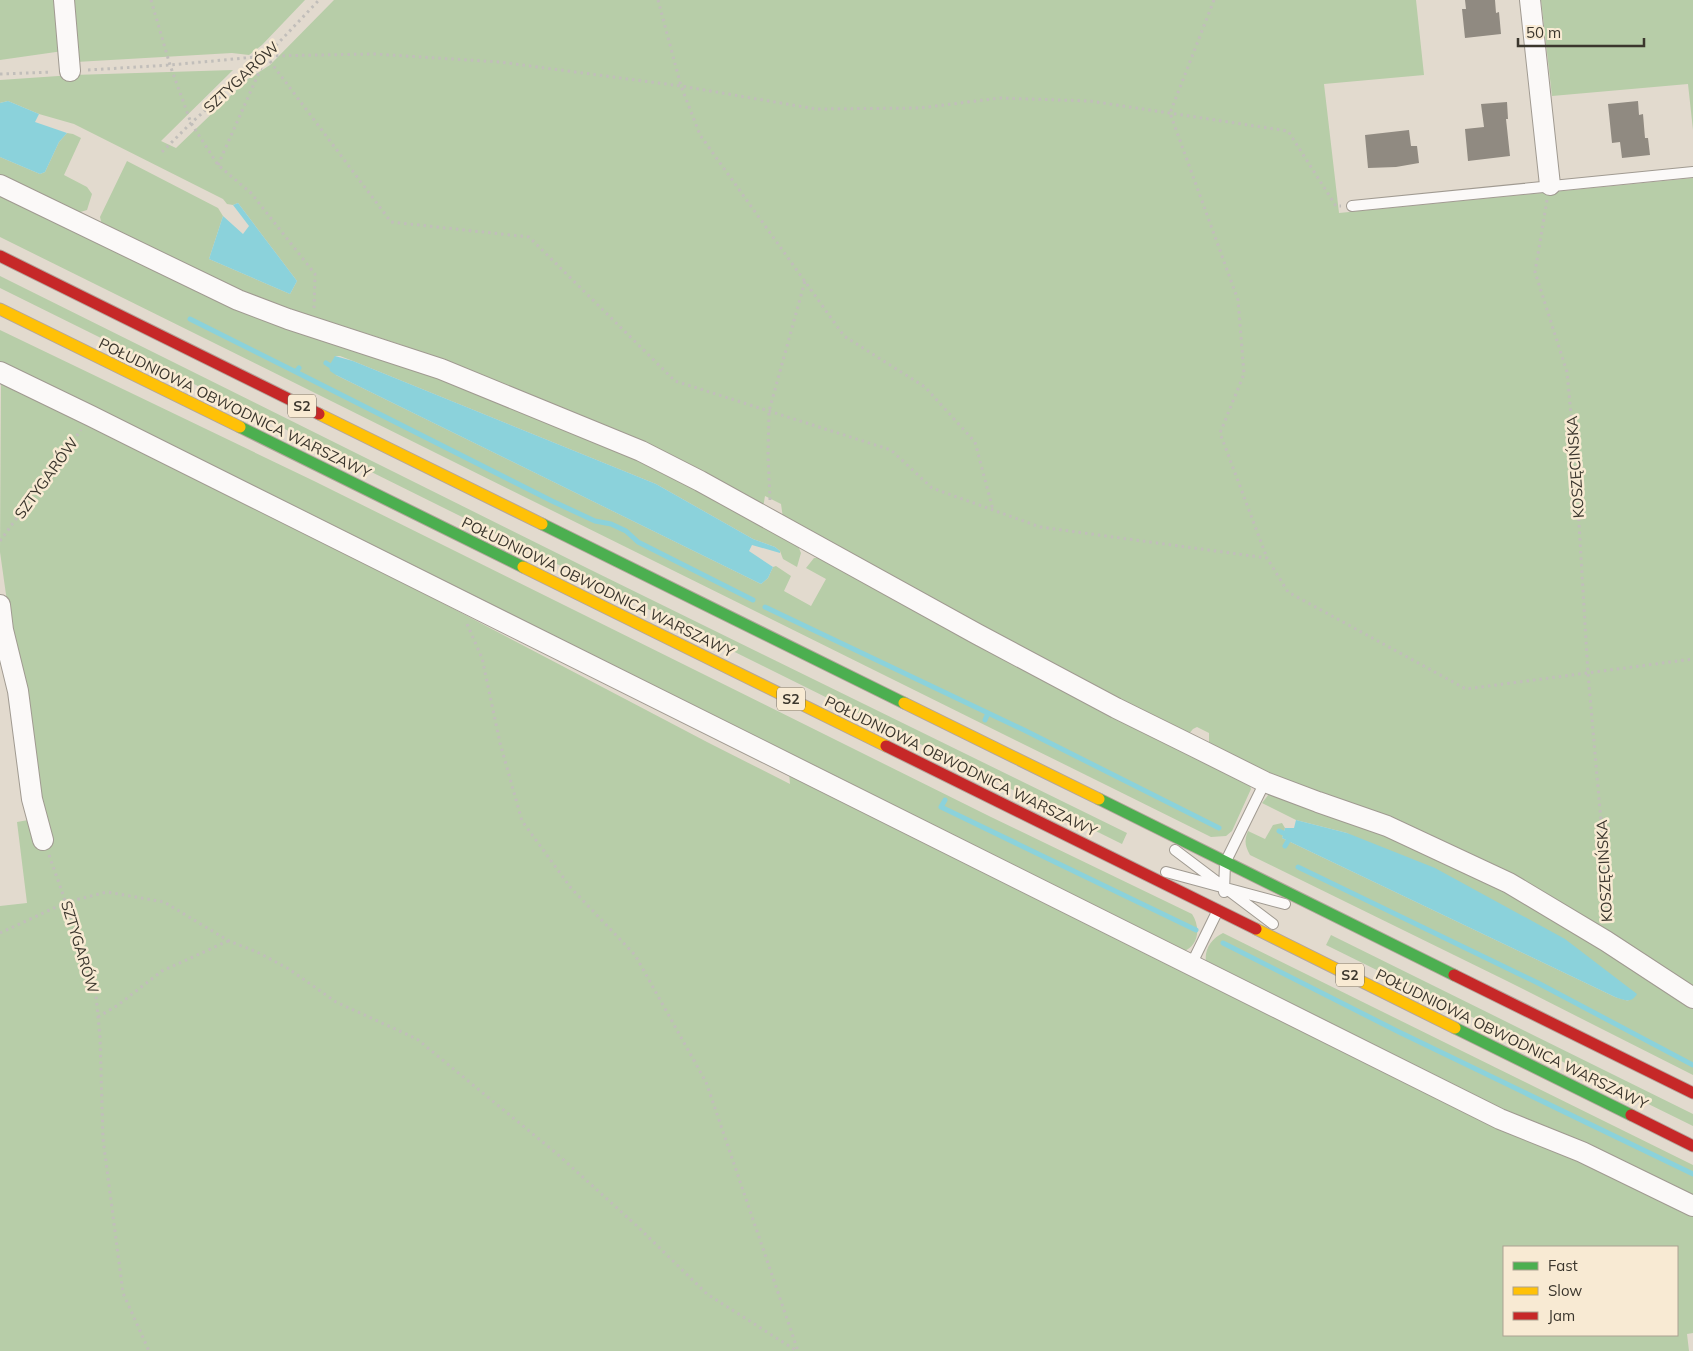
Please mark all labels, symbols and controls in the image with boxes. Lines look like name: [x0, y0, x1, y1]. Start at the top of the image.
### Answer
scale bar: [1518, 15, 1644, 47]
text: 50 m: [1526, 23, 1561, 42]
street label: SZTYGARÓW: [199, 37, 283, 117]
street label: POŁUDNIOWA OBWODNICA WARSZAWY: [96, 334, 375, 483]
road number: S2: [288, 394, 316, 418]
street label: KOSZĘCIŃSKA: [1562, 415, 1588, 519]
street label: SZTYGARÓW: [10, 433, 82, 522]
street label: POŁUDNIOWA OBWODNICA WARSZAWY: [459, 513, 738, 662]
road number: S2: [777, 688, 805, 711]
street label: POŁUDNIOWA OBWODNICA WARSZAWY: [822, 692, 1101, 841]
street label: KOSZĘCIŃSKA: [1592, 819, 1616, 923]
street label: SZTYGARÓW: [57, 898, 103, 996]
road number: S2: [1336, 964, 1364, 986]
street label: POŁUDNIOWA OBWODNICA WARSZAWY: [1373, 965, 1652, 1114]
legend: [1503, 1246, 1678, 1336]
text: Fast: [1548, 1256, 1578, 1275]
text: Slow: [1548, 1281, 1582, 1300]
text: Jam: [1548, 1306, 1575, 1325]

